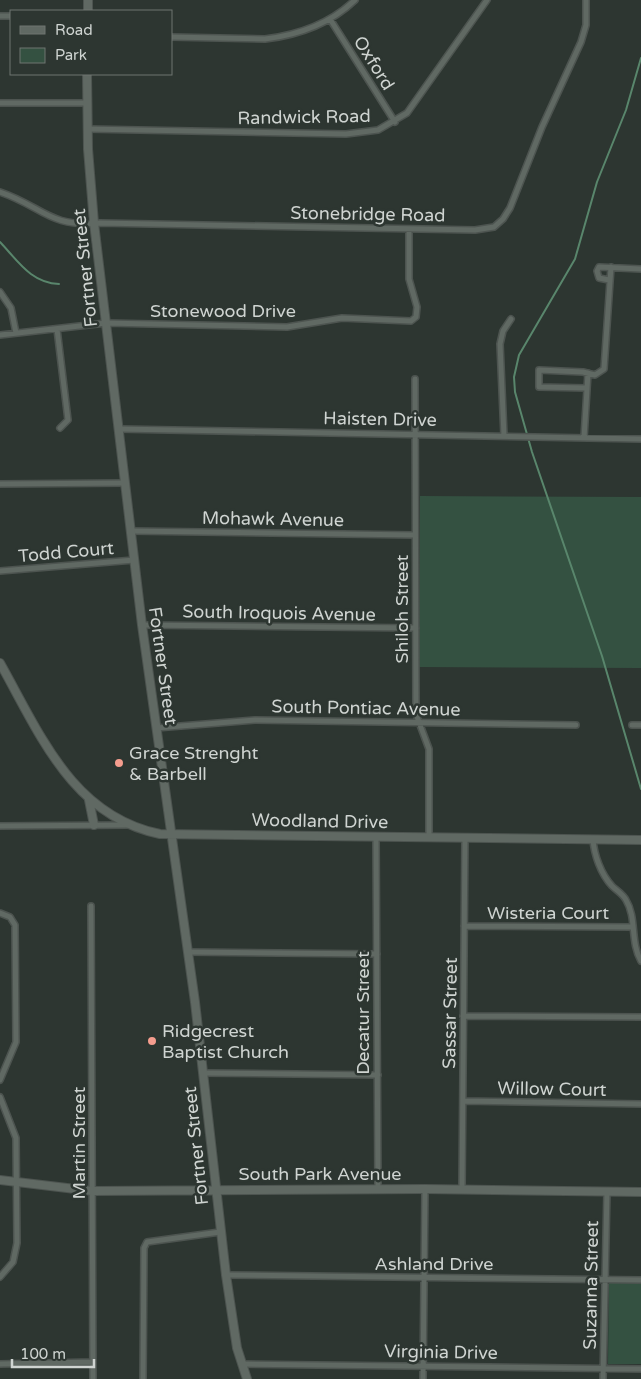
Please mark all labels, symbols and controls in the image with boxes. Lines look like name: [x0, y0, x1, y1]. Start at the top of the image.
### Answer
legend: [10, 10, 172, 75]
text: Road: [55, 21, 93, 39]
street label: Oxford: [349, 32, 399, 94]
text: Park: [55, 46, 87, 64]
street label: Randwick Road: [237, 105, 371, 129]
street label: Stonebridge Road: [290, 202, 446, 226]
street label: Fortner Street: [68, 208, 102, 328]
street label: Stonewood Drive: [150, 300, 296, 322]
street label: Haisten Drive: [323, 407, 437, 431]
street label: Mohawk Avenue: [202, 507, 344, 531]
street label: Todd Court: [17, 537, 115, 567]
street label: Shiloh Street: [391, 554, 413, 663]
street label: South Iroquois Avenue: [182, 600, 376, 626]
street label: Fortner Street: [144, 605, 182, 727]
street label: South Pontiac Avenue: [271, 695, 461, 721]
place label: Grace Strenght & Barbell: [129, 742, 258, 785]
marker: Grace Strenght & Barbell: [113, 757, 125, 769]
street label: Woodland Drive: [252, 809, 388, 833]
street label: Wisteria Court: [487, 902, 609, 924]
street label: Decatur Street: [352, 951, 374, 1075]
street label: Sassar Street: [438, 957, 462, 1069]
place label: Ridgecrest Baptist Church: [162, 1020, 289, 1063]
marker: Ridgecrest Baptist Church: [146, 1035, 158, 1047]
street label: Willow Court: [497, 1077, 607, 1101]
street label: Martin Street: [68, 1086, 90, 1199]
street label: Fortner Street: [179, 1086, 213, 1206]
street label: South Park Avenue: [238, 1163, 402, 1185]
street label: Suzanna Street: [579, 1220, 603, 1350]
street label: Ashland Drive: [375, 1253, 493, 1275]
scale bar: [12, 1336, 95, 1368]
street label: Virginia Drive: [384, 1340, 498, 1364]
text: 100 m: [20, 1345, 66, 1363]

